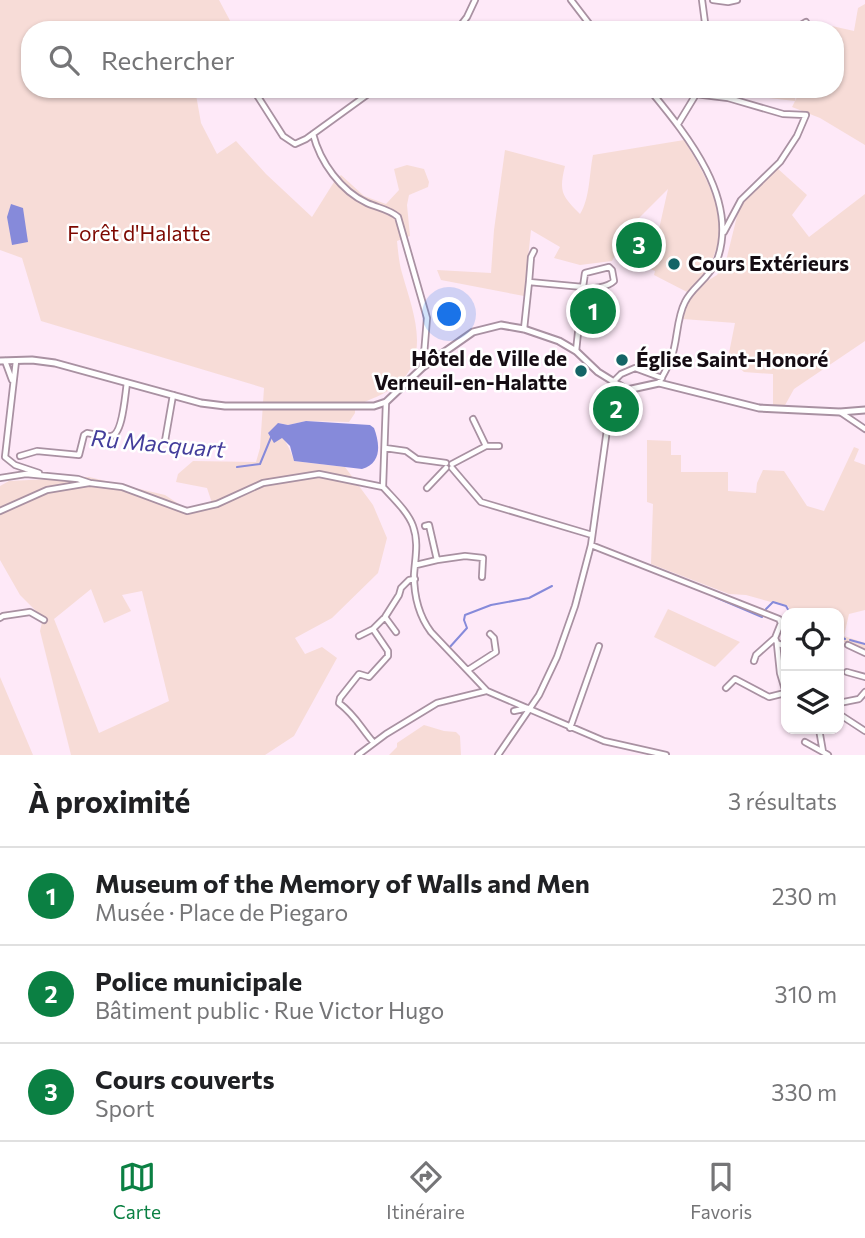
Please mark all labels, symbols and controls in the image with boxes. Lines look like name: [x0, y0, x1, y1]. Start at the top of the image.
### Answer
search box: [21, 21, 844, 98]
icon: search: [45, 41, 83, 79]
text: Rechercher: [101, 44, 235, 75]
pin: 3: [616, 219, 662, 271]
park label: Forêt d'Halatte: [67, 220, 211, 245]
place label: Cours Extérieurs: [688, 250, 849, 275]
marker: Cours Extérieurs: [666, 256, 682, 272]
pin: 1: [570, 285, 616, 337]
your location: [432, 297, 466, 331]
place label: Hôtel de Ville de Verneuil-en-Halatte: [374, 345, 567, 394]
place label: Église Saint-Honoré: [636, 346, 828, 371]
marker: Église Saint-Honoré: [614, 352, 630, 368]
marker: Hôtel de Ville de Verneuil-en-Halatte: [573, 363, 589, 379]
pin: 2: [593, 383, 639, 435]
water label: Ru Macquart: [90, 423, 227, 463]
map controls: [781, 608, 844, 734]
button: locate: [781, 608, 844, 671]
button: layers: [781, 671, 844, 734]
text: À proximité: [28, 782, 190, 819]
text: 3 résultats: [728, 787, 837, 815]
text: Museum of the Memory of Walls and Men: [95, 867, 590, 898]
text: 1: [46, 882, 56, 910]
text: 230 m: [772, 882, 837, 910]
text: Musée · Place de Piegaro: [95, 898, 348, 926]
text: Police municipale: [95, 965, 302, 996]
text: 2: [44, 980, 58, 1008]
text: 310 m: [775, 980, 837, 1008]
text: Bâtiment public · Rue Victor Hugo: [95, 996, 444, 1024]
text: Cours couverts: [95, 1063, 275, 1094]
text: 3: [44, 1078, 58, 1106]
text: 330 m: [771, 1078, 837, 1106]
text: Sport: [95, 1094, 154, 1122]
tab: Carte: [113, 1158, 161, 1223]
tab: Itinéraire: [386, 1158, 465, 1223]
tab: Favoris: [690, 1158, 752, 1223]

